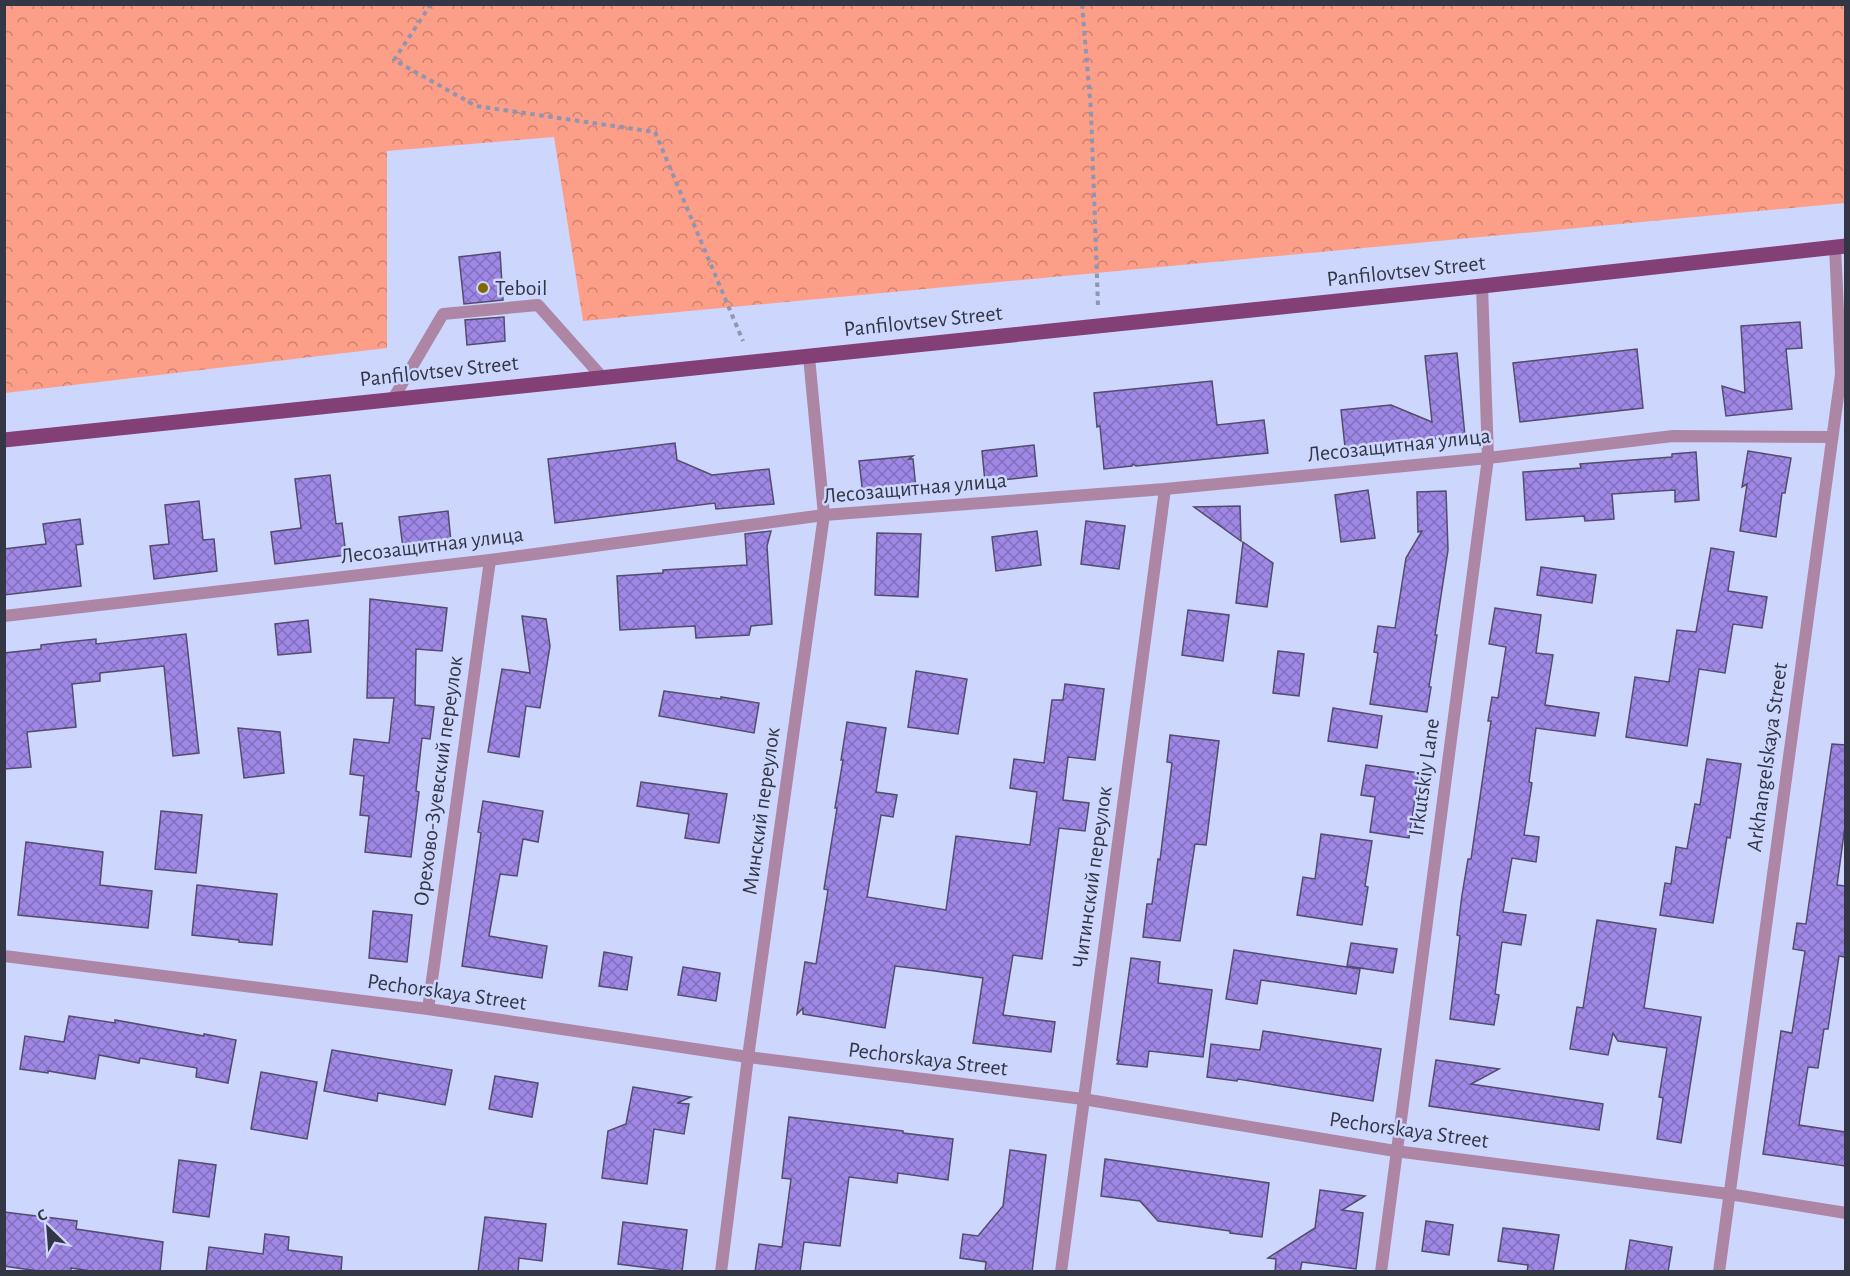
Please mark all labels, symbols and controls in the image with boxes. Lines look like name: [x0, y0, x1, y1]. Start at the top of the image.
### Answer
street label: Panfilovtsev Street: [1326, 252, 1486, 290]
place label: Teboil: [495, 277, 547, 299]
marker: Teboil: [476, 281, 490, 295]
street label: Panfilovtsev Street: [843, 302, 1003, 340]
street label: Panfilovtsev Street: [359, 352, 519, 390]
street label: Лесозащитная улица: [1306, 424, 1492, 466]
street label: Лесозащитная улица: [822, 469, 1008, 507]
street label: Лесозащитная улица: [339, 523, 525, 567]
street label: Орехово-Зуевский переулок: [410, 655, 466, 907]
street label: Arkhangelskaya Street: [1743, 661, 1791, 853]
street label: Irkutskiy Lane: [1405, 717, 1443, 837]
street label: Минский переулок: [738, 726, 784, 896]
street label: Читинский переулок: [1068, 785, 1116, 969]
street label: Pechorskaya Street: [366, 970, 528, 1014]
street label: Pechorskaya Street: [847, 1038, 1009, 1080]
street label: Pechorskaya Street: [1328, 1108, 1490, 1152]
north arrow: [18, 1198, 78, 1258]
text: С: [35, 1206, 50, 1224]

